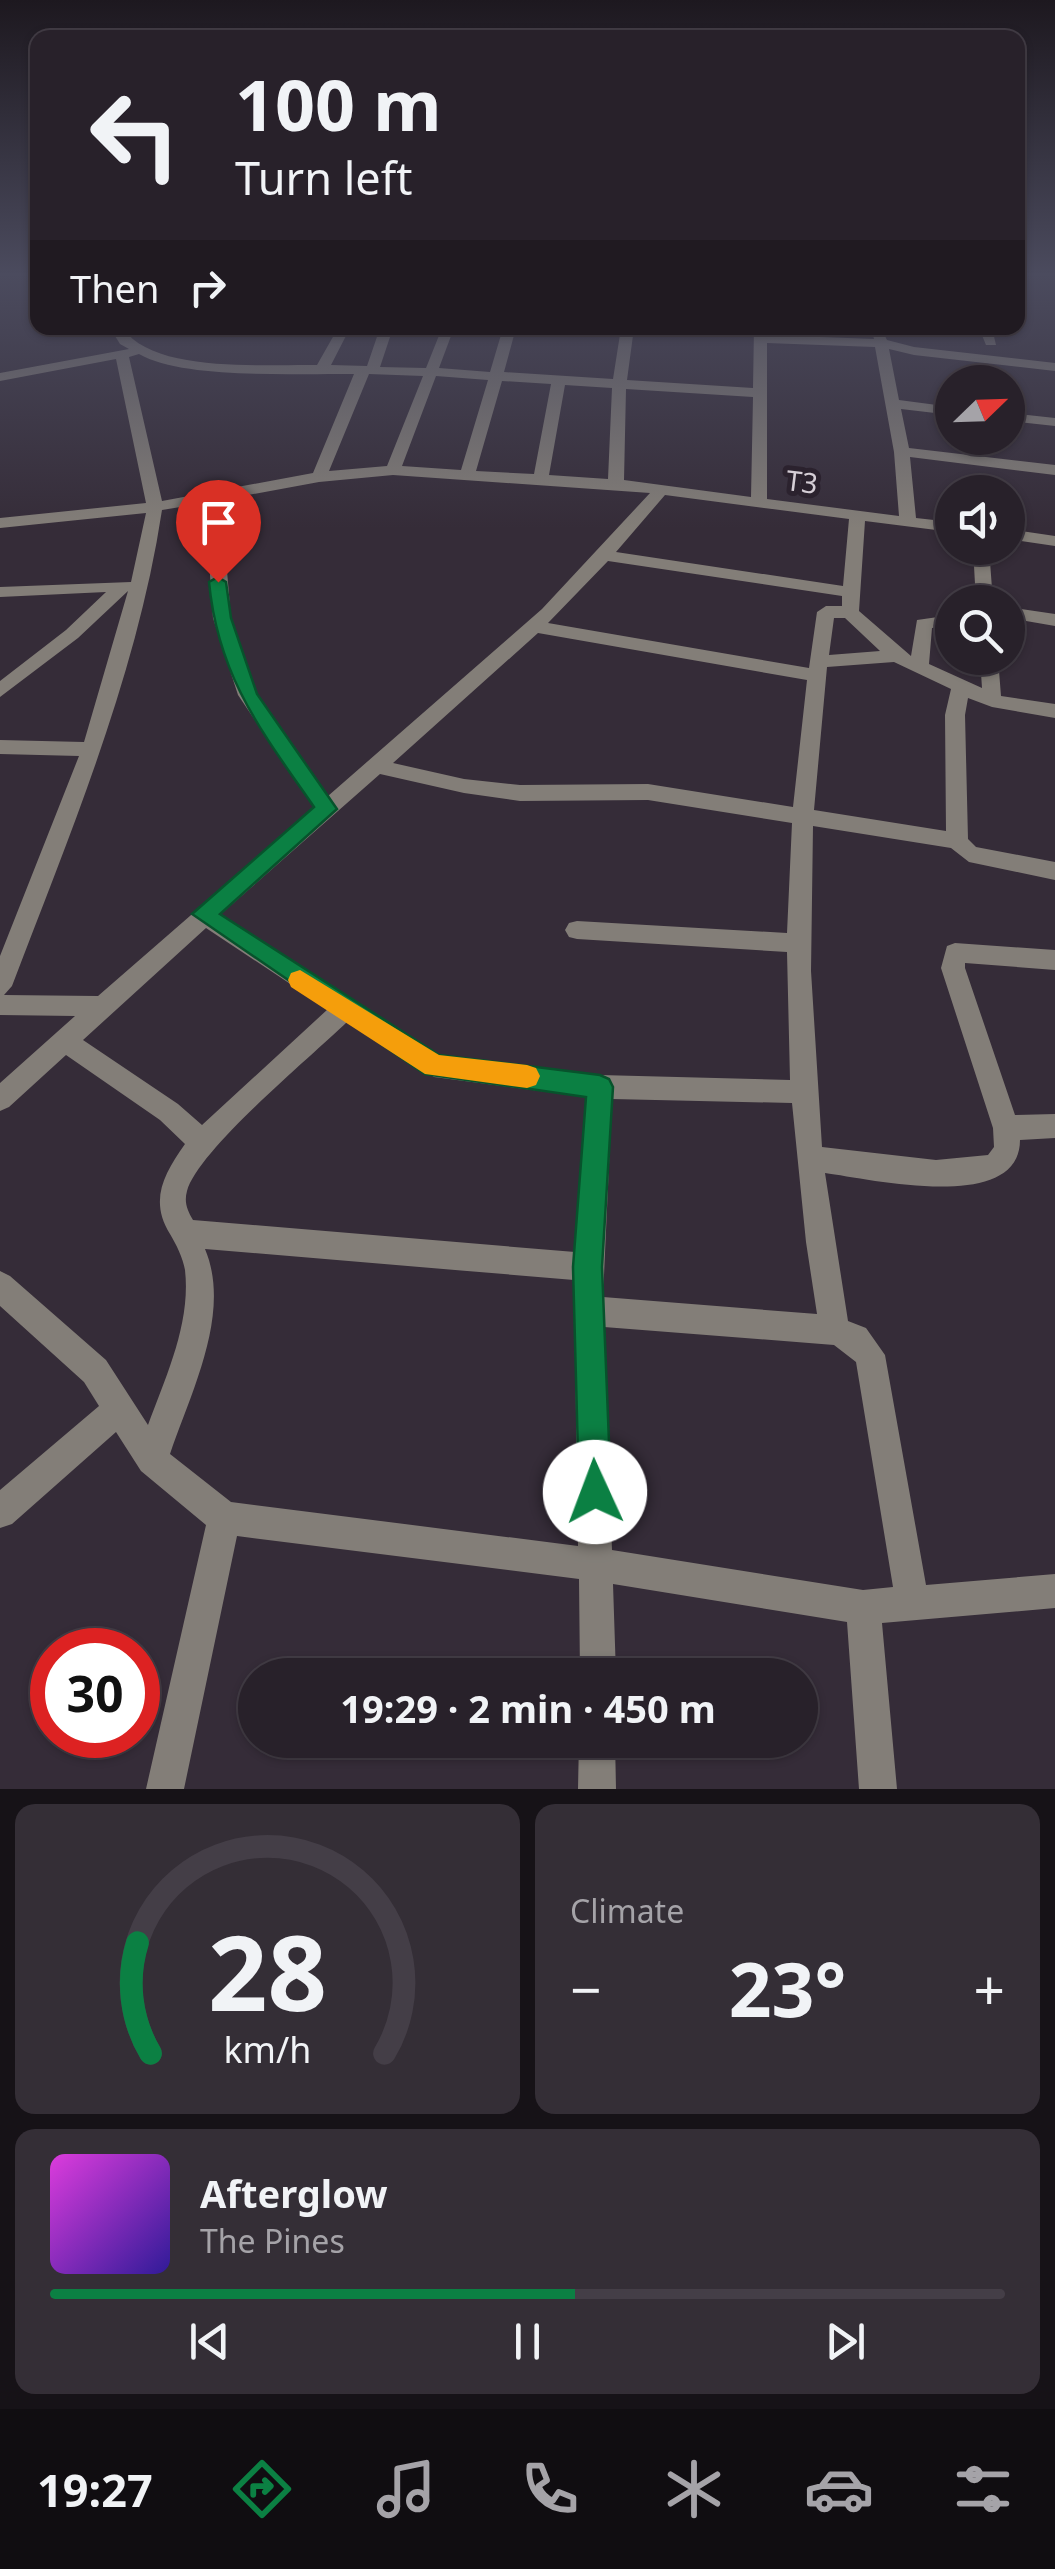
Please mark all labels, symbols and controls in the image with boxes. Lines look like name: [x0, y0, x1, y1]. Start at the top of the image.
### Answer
text: 100 m: [235, 56, 442, 152]
icon: left: [70, 70, 200, 200]
text: Turn left: [235, 147, 412, 208]
icon: right: [180, 260, 235, 315]
text: Then: [70, 262, 160, 314]
north arrow: [935, 365, 1025, 455]
map controls: [935, 365, 1025, 675]
street label: T3: [784, 460, 820, 502]
button: sound: [935, 475, 1025, 565]
pin: [176, 480, 261, 583]
icon: arrive: [191, 495, 246, 550]
button: search: [935, 585, 1025, 675]
position arrow: [543, 1440, 647, 1544]
speed limit sign: 30: [30, 1628, 160, 1758]
text: 19:29 · 2 min · 450 m: [340, 1682, 716, 1734]
text: Climate: [570, 1889, 684, 1932]
text: 28: [208, 1900, 327, 2041]
text: 23°: [729, 1937, 846, 2039]
text: −: [570, 1951, 601, 2026]
text: +: [974, 1951, 1005, 2026]
text: km/h: [224, 2025, 311, 2073]
text: Afterglow: [200, 2167, 388, 2219]
text: The Pines: [200, 2219, 345, 2262]
icon: previous: [182, 2314, 237, 2369]
icon: pause: [500, 2314, 555, 2369]
icon: next: [818, 2314, 873, 2369]
icon: directions: [227, 2454, 297, 2524]
icon: music: [371, 2454, 441, 2524]
icon: phone: [515, 2454, 585, 2524]
icon: climate: [659, 2454, 729, 2524]
icon: car: [804, 2454, 874, 2524]
icon: filters: [948, 2454, 1018, 2524]
text: 19:27: [37, 2459, 153, 2520]

